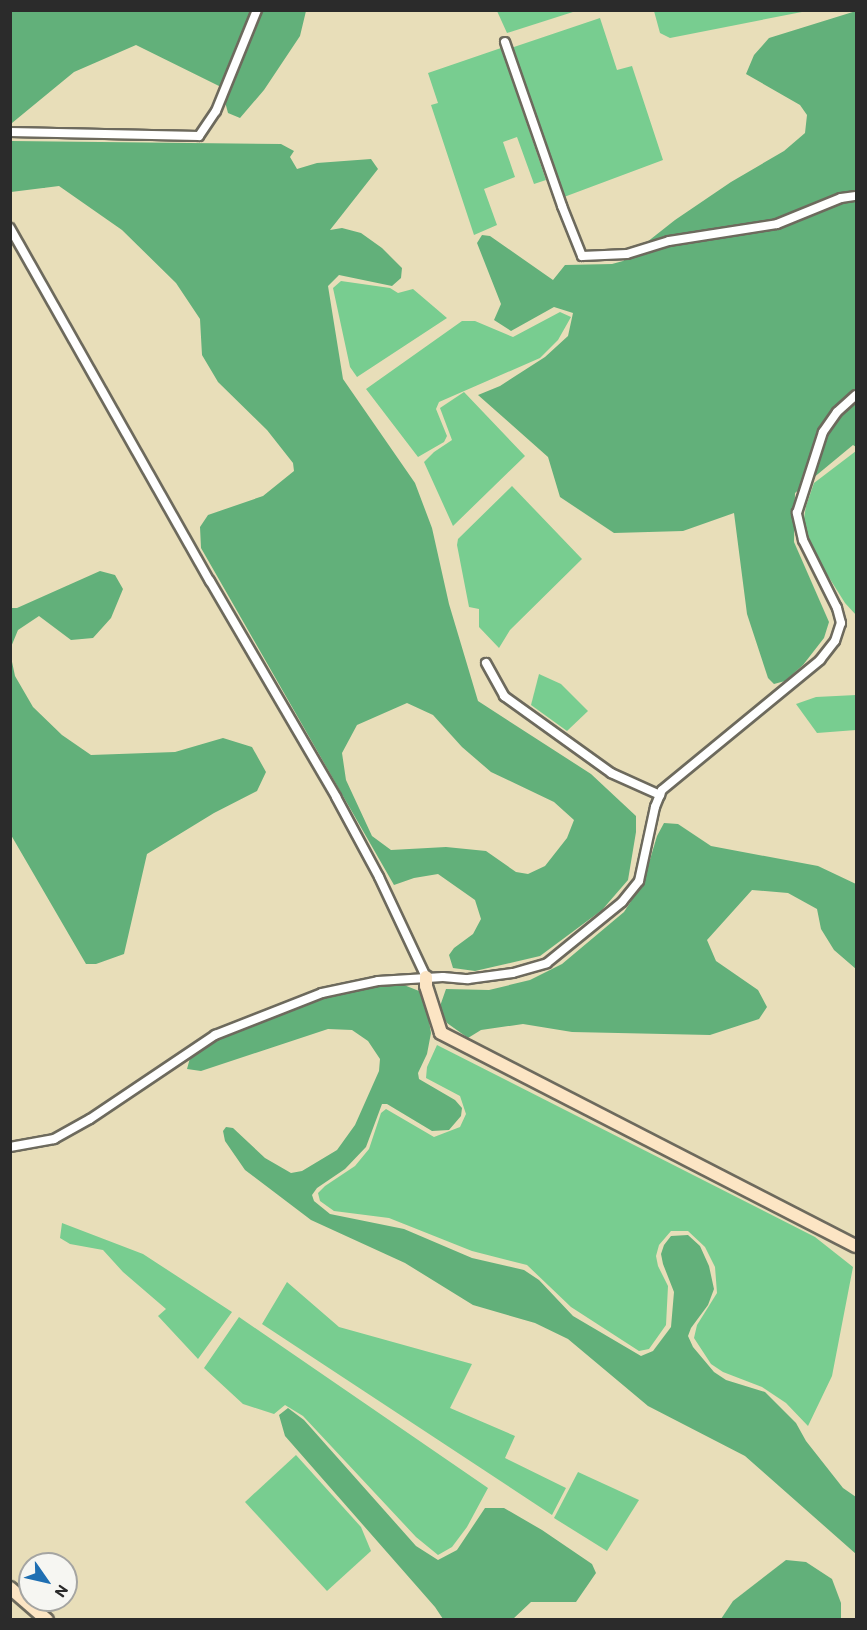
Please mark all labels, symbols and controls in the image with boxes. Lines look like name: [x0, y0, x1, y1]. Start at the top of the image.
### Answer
north arrow: [18, 1552, 78, 1612]
text: N: [51, 1581, 73, 1601]

